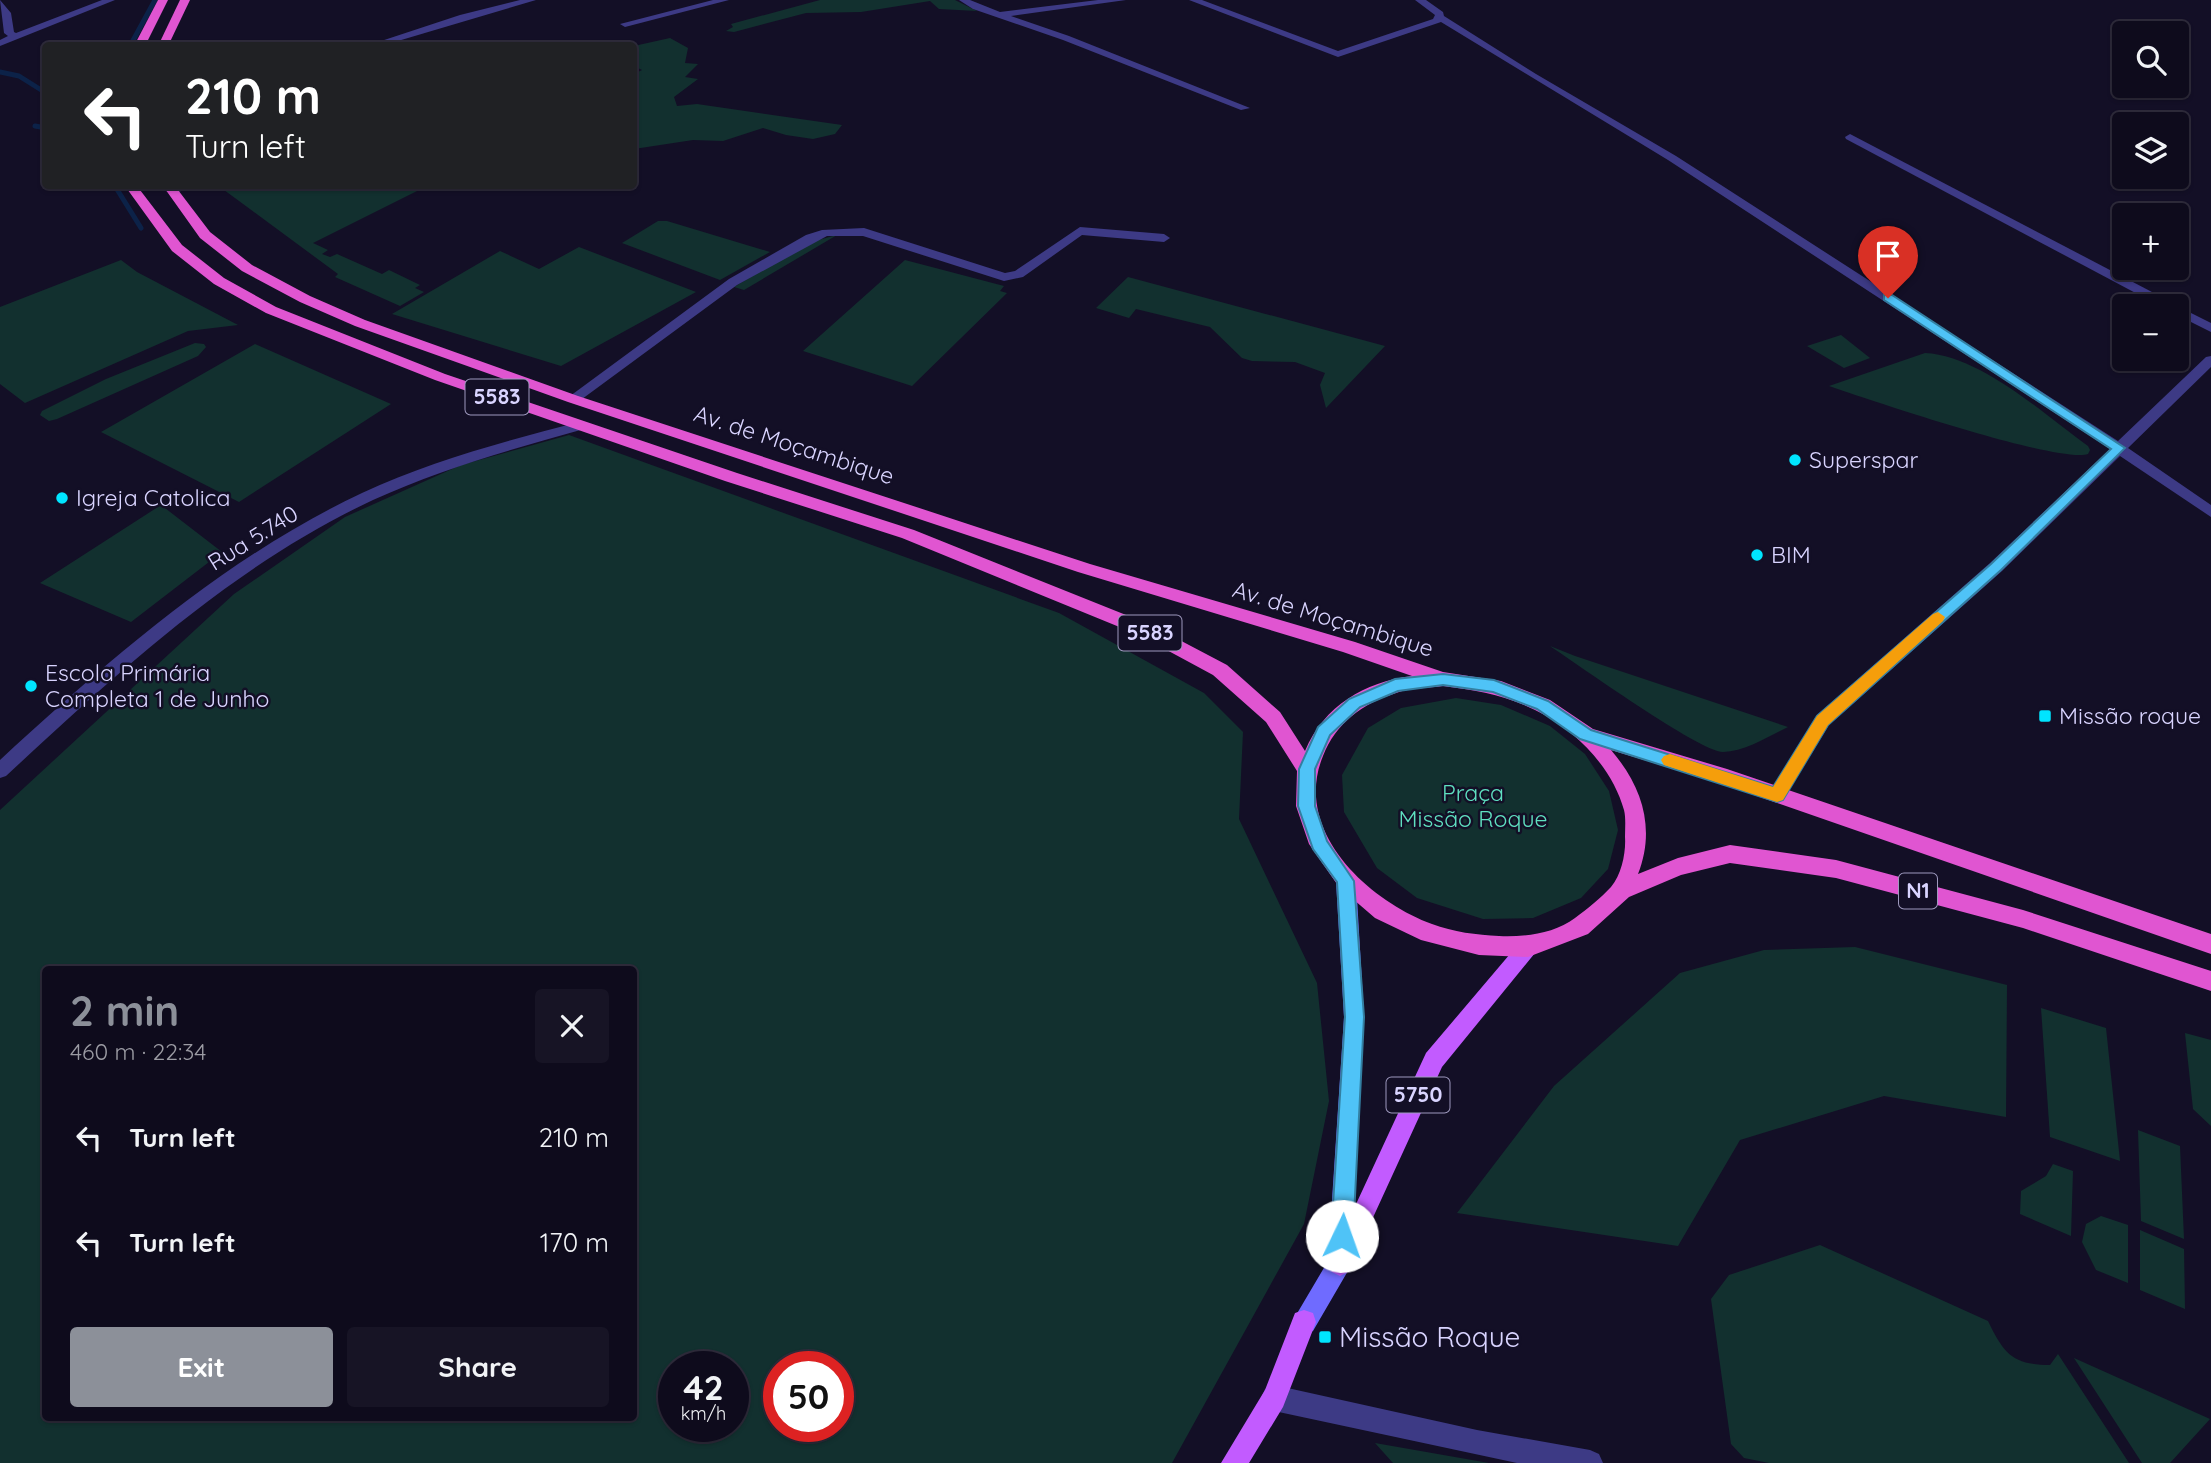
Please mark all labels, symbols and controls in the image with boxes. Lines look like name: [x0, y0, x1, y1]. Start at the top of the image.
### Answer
map controls: [2112, 21, 2189, 371]
button: search: [2112, 21, 2189, 98]
text: 210 m: [185, 65, 321, 126]
icon: left: [70, 70, 161, 161]
button: layers: [2112, 112, 2189, 189]
text: Turn left: [185, 126, 306, 166]
button: +: [2112, 203, 2189, 280]
pin: [1858, 226, 1918, 298]
icon: arrive: [1869, 237, 1907, 275]
button: −: [2112, 294, 2189, 371]
road number: 5583: [466, 380, 528, 414]
street label: Av. de Moçambique: [690, 398, 898, 491]
place label: Superspar: [1809, 445, 1918, 474]
marker: Superspar: [1787, 452, 1803, 468]
place label: Igreja Catolica: [76, 483, 230, 512]
marker: Igreja Catolica: [54, 490, 70, 506]
street label: Rua 5.740: [202, 498, 303, 577]
place label: BIM: [1771, 540, 1811, 569]
marker: BIM: [1749, 547, 1765, 563]
street label: Av. de Moçambique: [1229, 574, 1437, 663]
road number: 5583: [1118, 616, 1182, 650]
place label: Escola Primária Completa 1 de Junho: [45, 658, 269, 713]
marker: Escola Primária Completa 1 de Junho: [23, 678, 39, 694]
place label: Missão roque: [2059, 701, 2201, 730]
marker: Missão roque: [2037, 708, 2053, 724]
park label: Praça Missão Roque: [1398, 778, 1548, 833]
road number: N1: [1899, 874, 1937, 908]
text: 2 min: [70, 984, 179, 1037]
button: close: [535, 989, 609, 1063]
text: 460 m · 22:34: [70, 1037, 206, 1066]
road number: 5750: [1386, 1078, 1450, 1112]
icon: left: [70, 1119, 108, 1157]
text: Turn left: [129, 1121, 236, 1154]
text: 210 m: [539, 1121, 609, 1154]
position arrow: [1305, 1199, 1379, 1273]
icon: left: [70, 1224, 108, 1262]
text: Turn left: [129, 1226, 236, 1259]
text: 170 m: [540, 1226, 609, 1259]
place label: Missão Roque: [1339, 1319, 1520, 1354]
button: Exit: [70, 1327, 333, 1407]
button: Share: [347, 1327, 609, 1407]
marker: Missão Roque: [1317, 1329, 1333, 1345]
speed limit sign: 50: [763, 1351, 854, 1442]
text: 42: [683, 1365, 724, 1409]
text: km/h: [681, 1402, 726, 1425]

